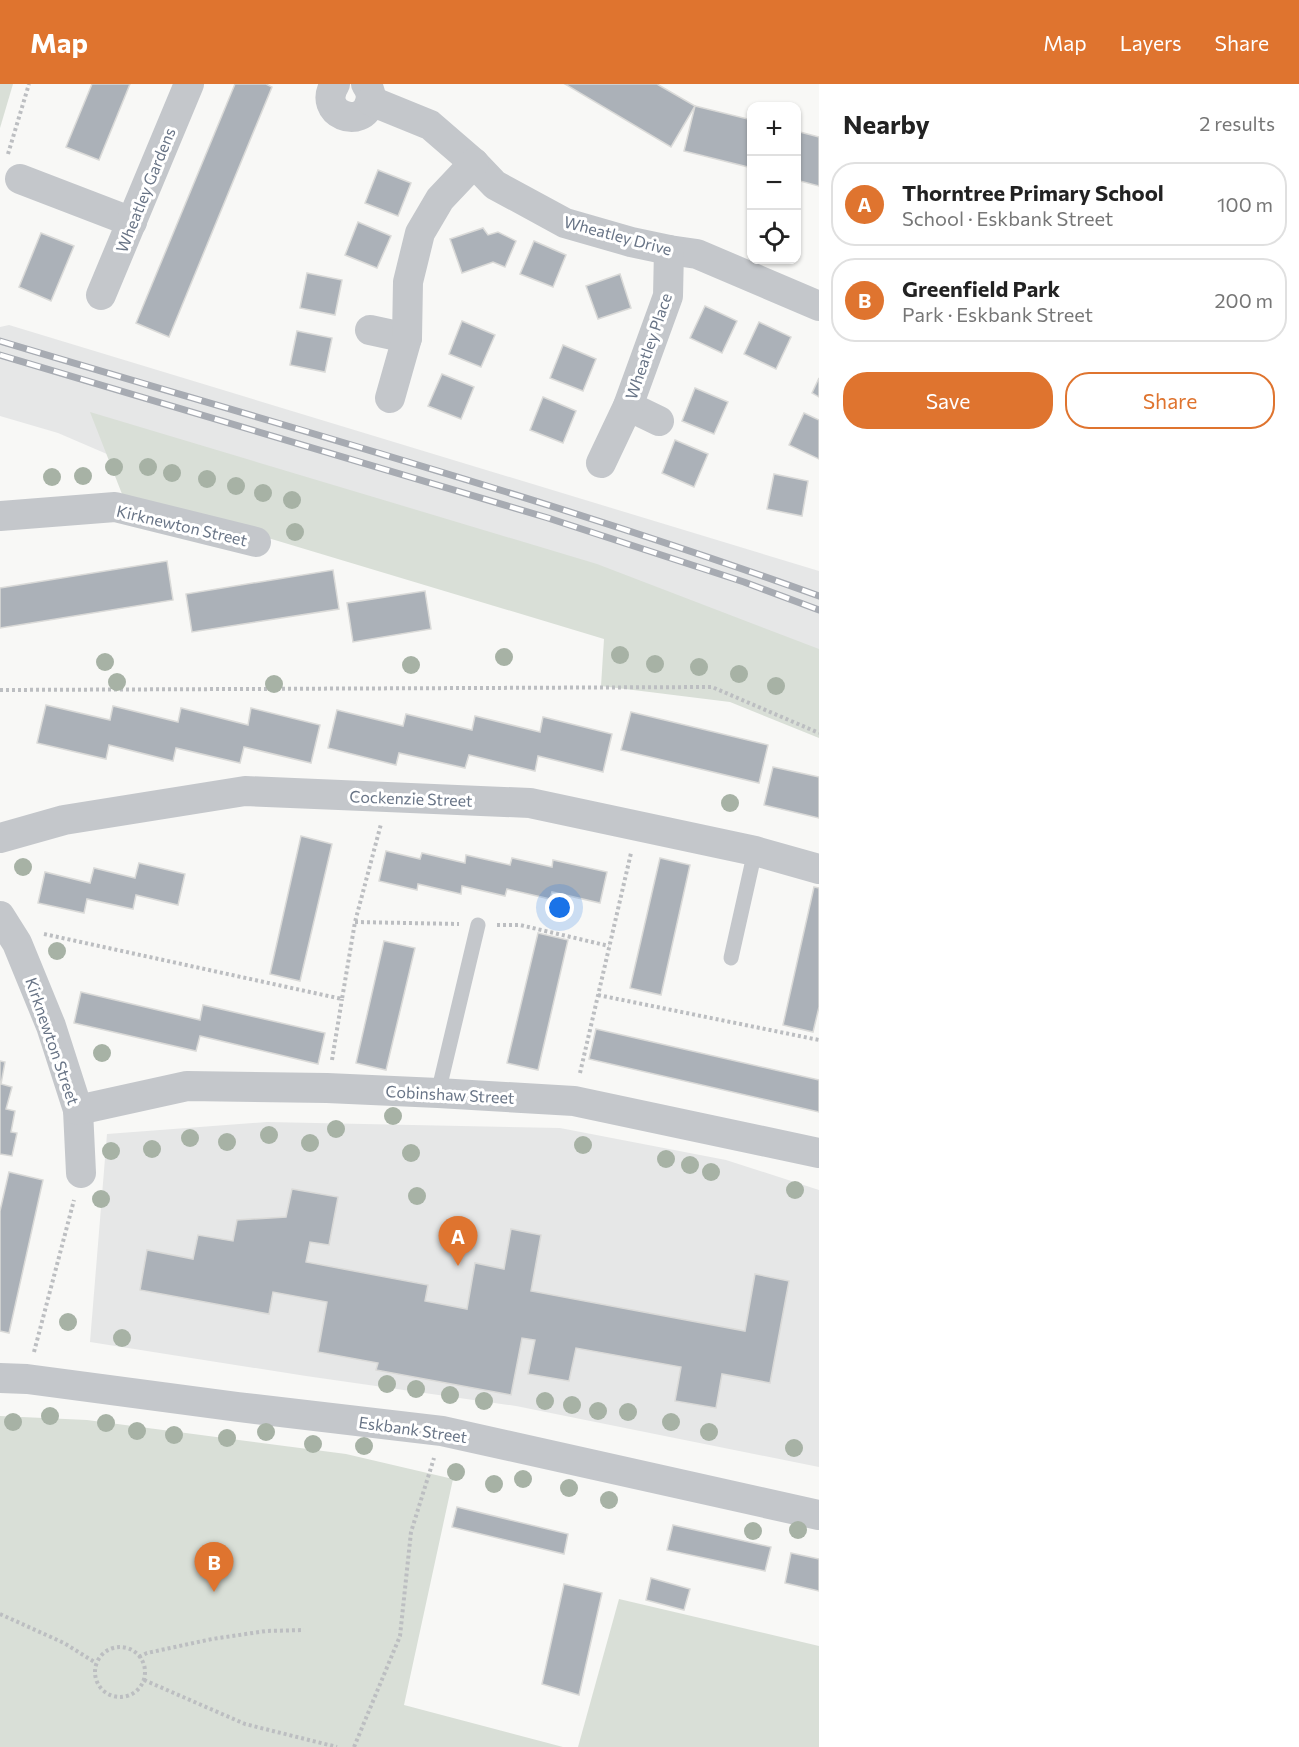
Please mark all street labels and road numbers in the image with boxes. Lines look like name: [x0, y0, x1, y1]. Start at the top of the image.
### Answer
street label: Wheatley Gardens: [111, 125, 179, 255]
street label: Wheatley Drive: [562, 211, 674, 259]
street label: Wheatley Place: [621, 290, 675, 402]
street label: Kirknewton Street: [115, 501, 250, 549]
street label: Cockenzie Street: [349, 786, 473, 810]
street label: Kirknewton Street: [22, 975, 84, 1108]
street label: Cobinshaw Street: [385, 1081, 515, 1107]
street label: Eskbank Street: [358, 1412, 469, 1446]

